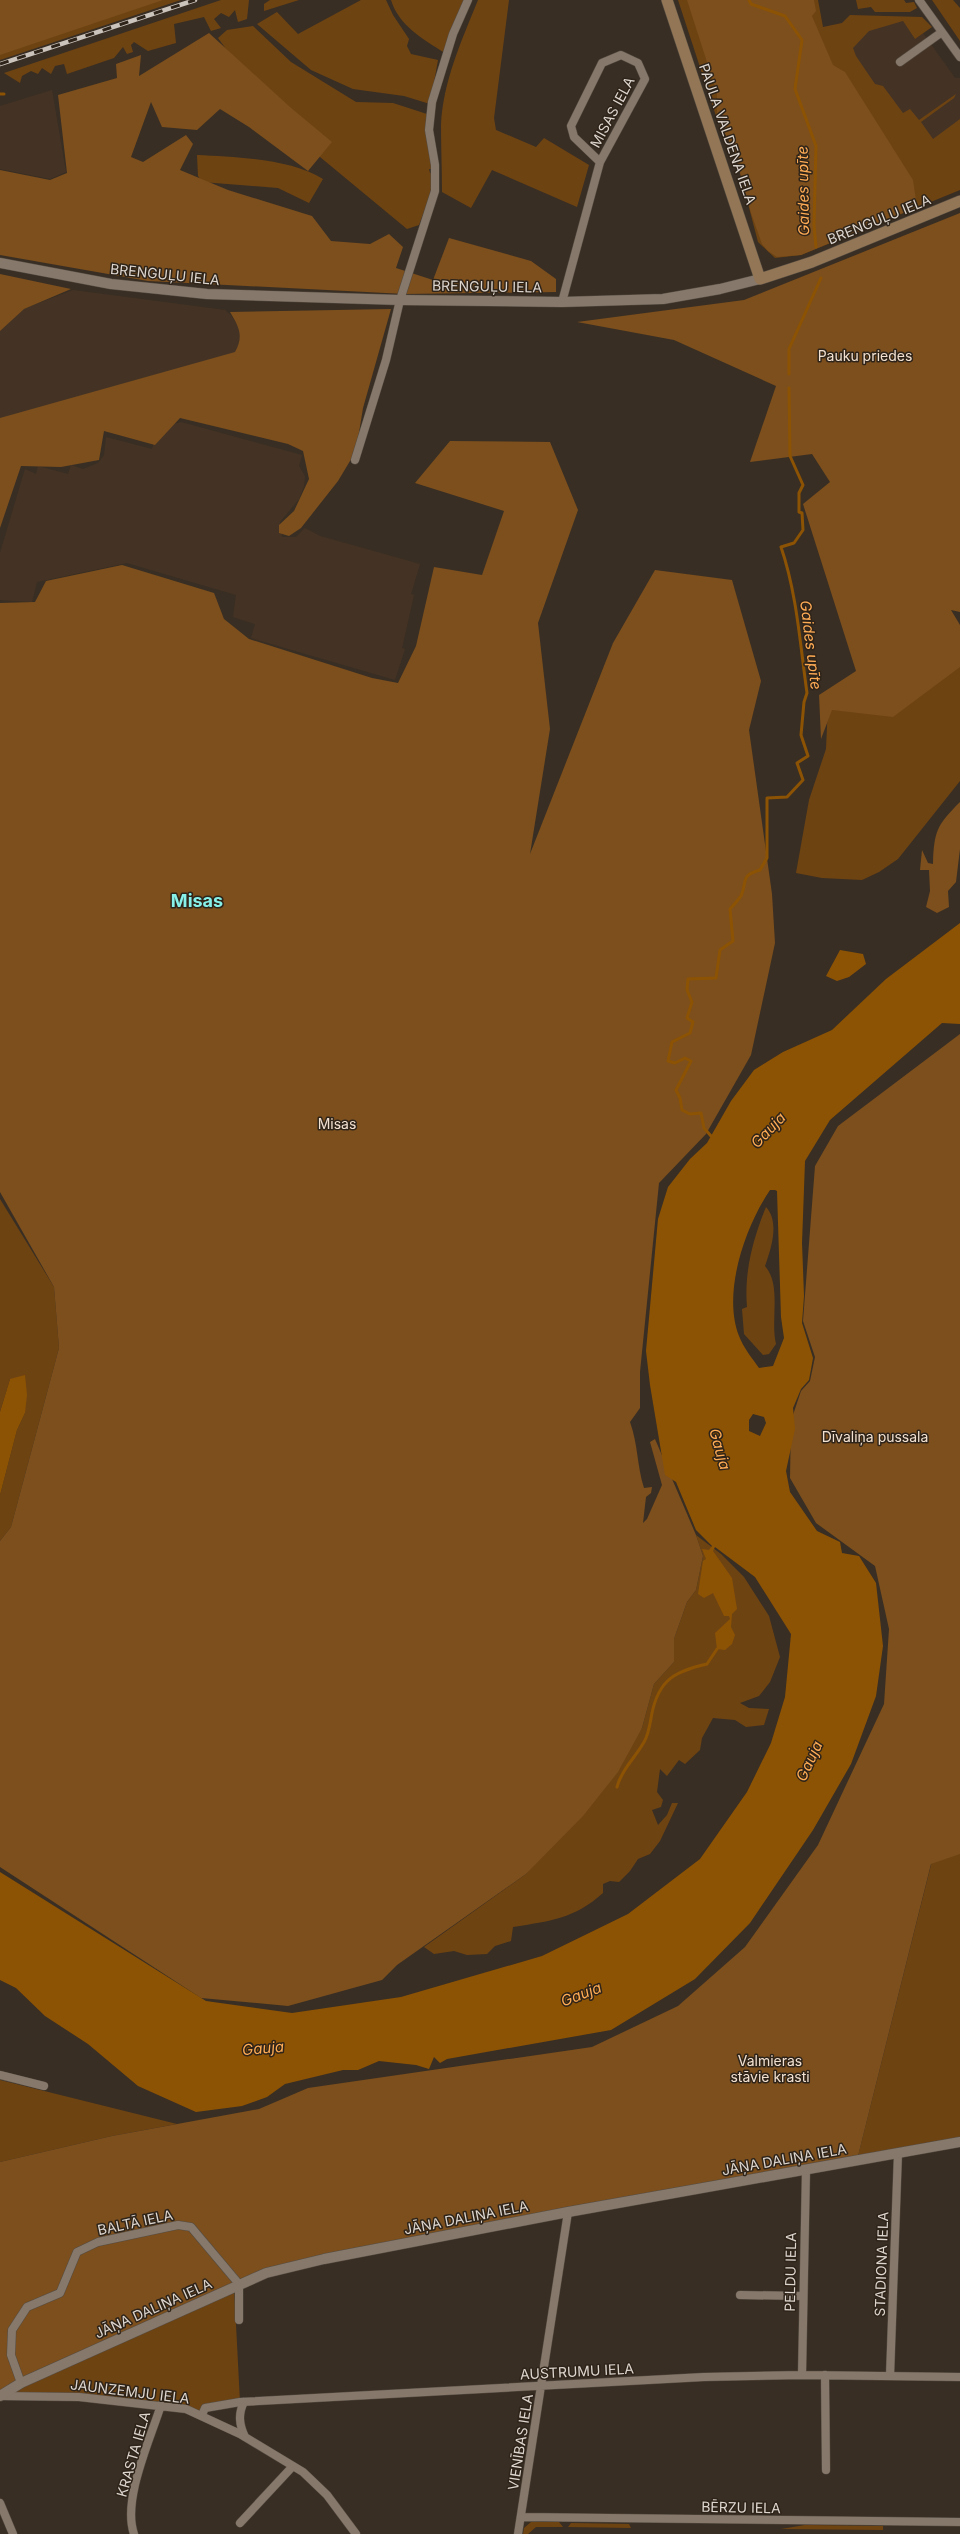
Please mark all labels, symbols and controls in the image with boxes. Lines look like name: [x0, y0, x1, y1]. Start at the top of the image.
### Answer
street label: PAULA VALDENA IELA: [696, 61, 760, 207]
street label: MISAS IELA: [586, 73, 638, 150]
water label: Gaides upīte: [793, 146, 813, 236]
street label: BRENGUĻU IELA: [825, 190, 934, 248]
street label: BRENGUĻU IELA: [109, 260, 221, 289]
street label: BRENGUĻU IELA: [432, 277, 542, 296]
park label: Pauku priedes: [818, 347, 912, 364]
water label: Gaides upīte: [796, 599, 826, 691]
district label: Misas: [171, 890, 223, 911]
water label: Gauja: [747, 1108, 789, 1152]
park label: Misas: [318, 1115, 356, 1132]
water label: Gauja: [705, 1426, 735, 1472]
park label: Dīvaliņa pussala: [822, 1428, 928, 1446]
water label: Gauja: [791, 1738, 827, 1784]
water label: Gauja: [558, 1978, 604, 2010]
water label: Gauja: [241, 2037, 285, 2059]
park label: Valmieras stāvie krasti: [730, 2052, 810, 2085]
street label: JĀŅA DALIŅA IELA: [720, 2140, 848, 2179]
street label: JĀŅA DALIŅA IELA: [402, 2197, 530, 2238]
street label: BALTĀ IELA: [96, 2206, 175, 2238]
street label: STADIONA IELA: [871, 2211, 891, 2317]
street label: PELDU IELA: [781, 2232, 799, 2312]
street label: JĀŅA DALIŅA IELA: [92, 2274, 215, 2342]
street label: AUSTRUMU IELA: [520, 2360, 635, 2382]
street label: JAUNZEMJU IELA: [69, 2375, 191, 2407]
street label: VIENĪBAS IELA: [504, 2392, 536, 2492]
street label: KRASTA IELA: [113, 2409, 153, 2499]
street label: BĒRZU IELA: [701, 2498, 781, 2516]

